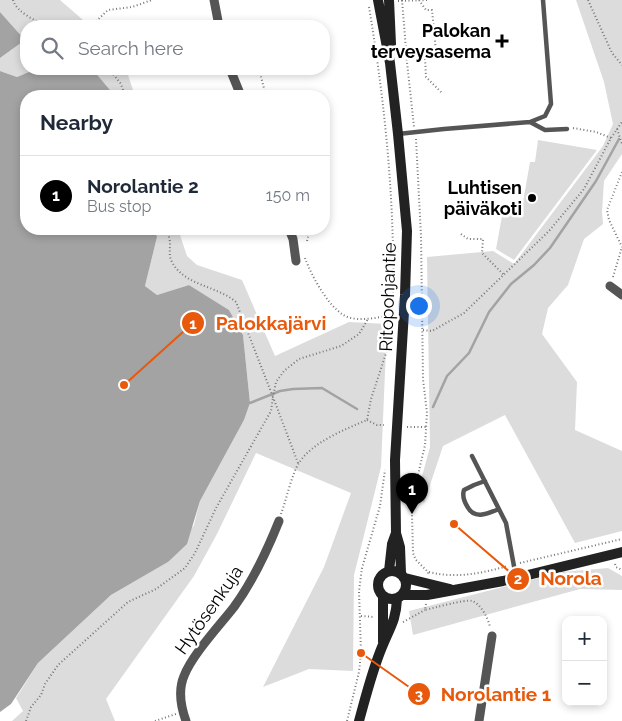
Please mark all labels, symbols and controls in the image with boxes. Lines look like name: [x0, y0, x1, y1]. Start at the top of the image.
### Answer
search box: [20, 20, 330, 75]
place label: Palokan terveysasema: [371, 20, 491, 62]
icon: search: [38, 34, 66, 62]
marker: Palokan terveysasema: [495, 34, 509, 48]
text: Search here: [78, 37, 184, 59]
text: Nearby: [40, 110, 113, 135]
text: Norolantie 2: [87, 175, 199, 197]
place label: Luhtisen päiväkoti: [444, 177, 522, 219]
text: 1: [52, 186, 60, 205]
text: 150 m: [266, 186, 310, 205]
marker: Luhtisen päiväkoti: [526, 192, 538, 204]
text: Bus stop: [87, 197, 151, 216]
street label: Ritopohjantie: [375, 242, 400, 352]
your location: [406, 293, 432, 319]
callout: Palokkajärvi: [181, 306, 336, 340]
text: Palokkajärvi: [216, 312, 326, 334]
text: 1: [189, 315, 197, 333]
pin: 1: [396, 473, 428, 514]
street label: Hytösenkuja: [170, 561, 247, 658]
callout: Norola: [505, 562, 612, 596]
text: Norola: [540, 567, 602, 589]
text: 2: [514, 570, 522, 588]
map controls: [562, 616, 607, 706]
button: +: [562, 616, 607, 661]
button: −: [562, 661, 607, 706]
callout: Norolantie 1: [406, 677, 562, 711]
text: Norolantie 1: [441, 683, 551, 705]
text: 3: [415, 686, 423, 704]

